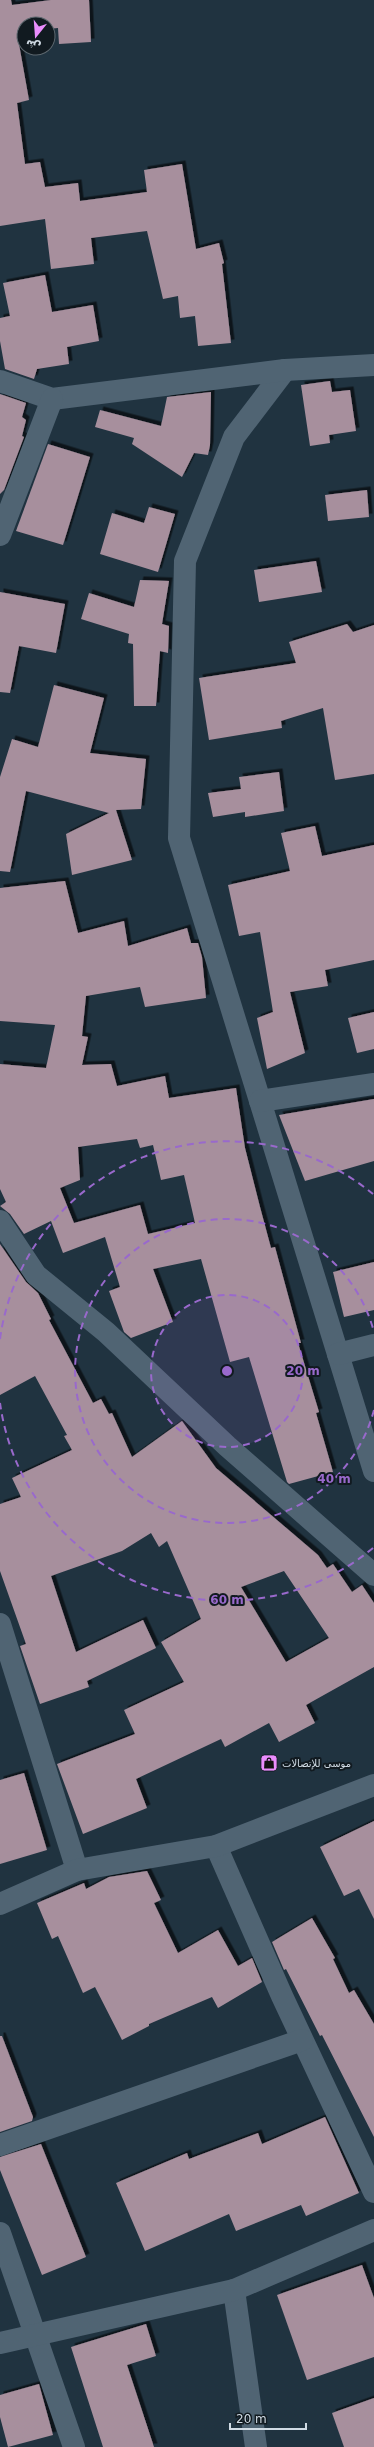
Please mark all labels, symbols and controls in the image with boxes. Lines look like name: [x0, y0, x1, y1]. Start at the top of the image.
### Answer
north arrow: [16, 16, 56, 56]
text: ش: [24, 37, 42, 54]
centre of rings: [220, 1364, 234, 1378]
text: 20 m: [286, 1364, 320, 1378]
text: 40 m: [317, 1472, 351, 1486]
text: 60 m: [210, 1593, 244, 1607]
shop icon: موسى للإتصالات: [259, 1753, 279, 1773]
place label: موسى للإتصالات: [282, 1758, 351, 1770]
scale bar: [230, 2405, 306, 2431]
text: 20 m: [236, 2412, 267, 2426]

